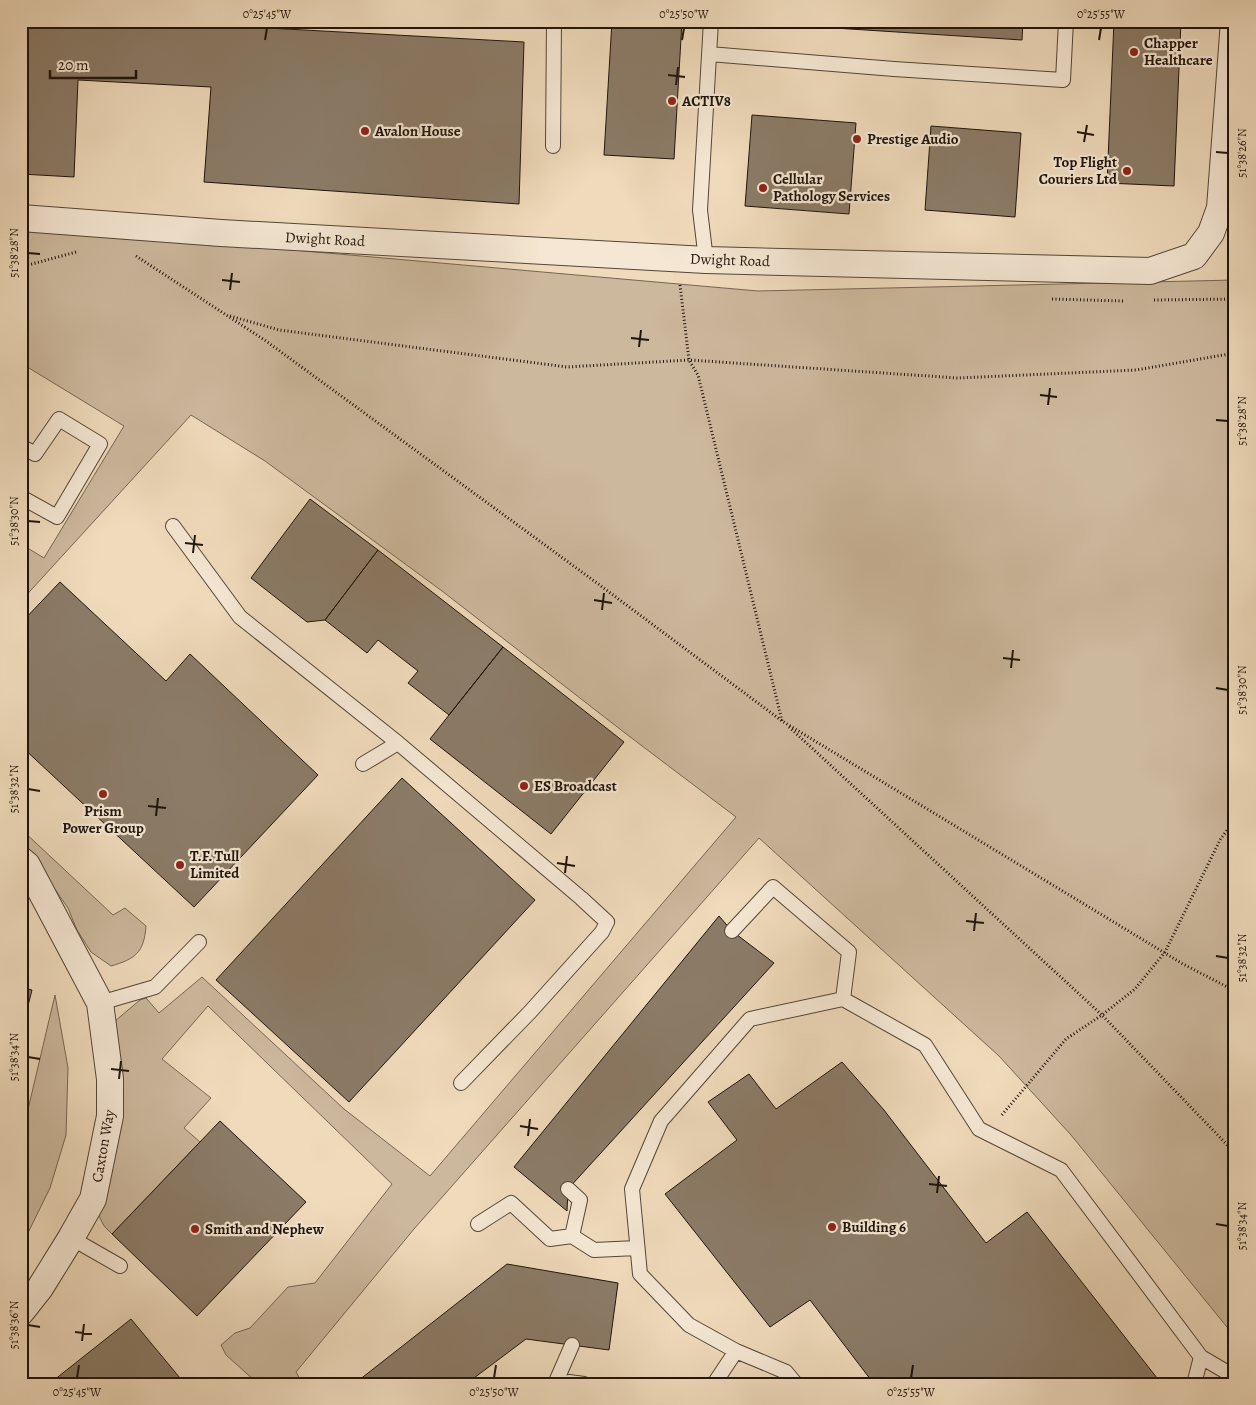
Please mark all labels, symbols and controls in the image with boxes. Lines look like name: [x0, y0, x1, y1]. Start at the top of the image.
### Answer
text: 0°25'45"W: [243, 6, 292, 22]
text: 0°25'50"W: [659, 6, 709, 22]
text: 0°25'55"W: [1077, 6, 1126, 22]
place label: Chapper Healthcare: [1144, 33, 1213, 70]
marker: Chapper Healthcare: [1128, 46, 1140, 58]
scale bar: [50, 48, 136, 80]
text: 20 m: [58, 55, 89, 75]
place label: ACTIV8: [681, 91, 731, 111]
marker: ACTIV8: [666, 95, 678, 107]
place label: Avalon House: [374, 121, 461, 141]
marker: Avalon House: [359, 125, 371, 137]
text: 51°38'26"N: [1234, 128, 1250, 178]
place label: Prestige Audio: [867, 129, 959, 149]
marker: Prestige Audio: [851, 133, 863, 145]
place label: Top Flight Couriers Ltd: [1039, 152, 1118, 189]
marker: Top Flight Couriers Ltd: [1121, 165, 1133, 177]
place label: Cellular Pathology Services: [773, 169, 890, 206]
marker: Cellular Pathology Services: [757, 182, 769, 194]
street label: Dwight Road: [284, 227, 366, 251]
text: 51°38'28"N: [6, 228, 22, 278]
street label: Dwight Road: [690, 249, 771, 271]
text: 51°38'28"N: [1234, 396, 1250, 446]
text: 51°38'30"N: [6, 496, 22, 546]
text: 51°38'30"N: [1234, 665, 1250, 715]
text: 51°38'32"N: [6, 764, 22, 813]
place label: ES Broadcast: [534, 776, 617, 796]
marker: ES Broadcast: [518, 780, 530, 792]
marker: Prism Power Group: [97, 788, 109, 800]
place label: Prism Power Group: [62, 801, 144, 838]
place label: T.F. Tull Limited: [190, 846, 240, 883]
marker: T.F. Tull Limited: [174, 859, 186, 871]
text: 51°38'32"N: [1234, 933, 1250, 982]
text: 51°38'34"N: [6, 1032, 22, 1081]
street label: Caxton Way: [87, 1108, 119, 1184]
text: 51°38'34"N: [1234, 1201, 1250, 1250]
place label: Building 6: [842, 1217, 906, 1237]
place label: Smith and Nephew: [205, 1219, 325, 1239]
marker: Building 6: [826, 1221, 838, 1233]
marker: Smith and Nephew: [189, 1223, 201, 1235]
text: 51°38'36"N: [6, 1300, 22, 1349]
text: 0°25'45"W: [53, 1384, 102, 1400]
text: 0°25'50"W: [469, 1384, 519, 1400]
text: 0°25'55"W: [887, 1384, 936, 1400]

